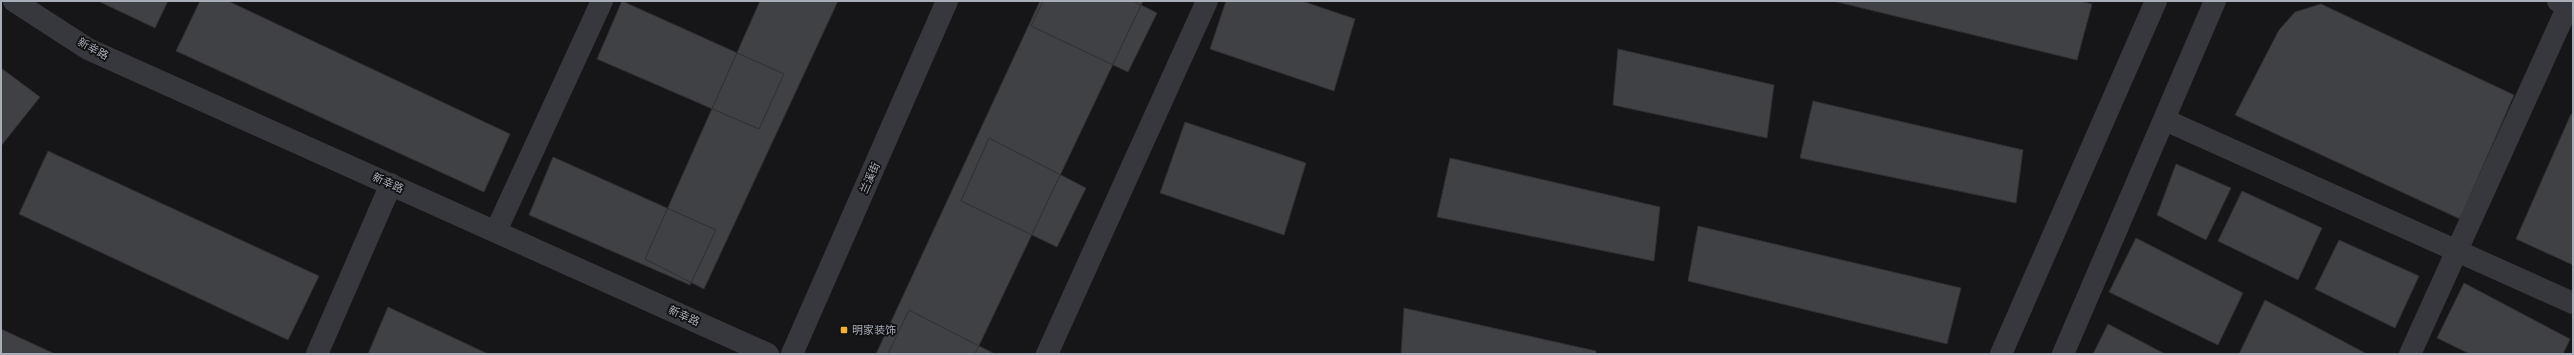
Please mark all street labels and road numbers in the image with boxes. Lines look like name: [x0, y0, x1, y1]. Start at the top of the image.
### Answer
street label: 新幸路: [75, 36, 111, 62]
street label: 兰溪街: [857, 160, 883, 196]
street label: 新幸路: [370, 170, 406, 196]
street label: 新幸路: [666, 303, 702, 329]

